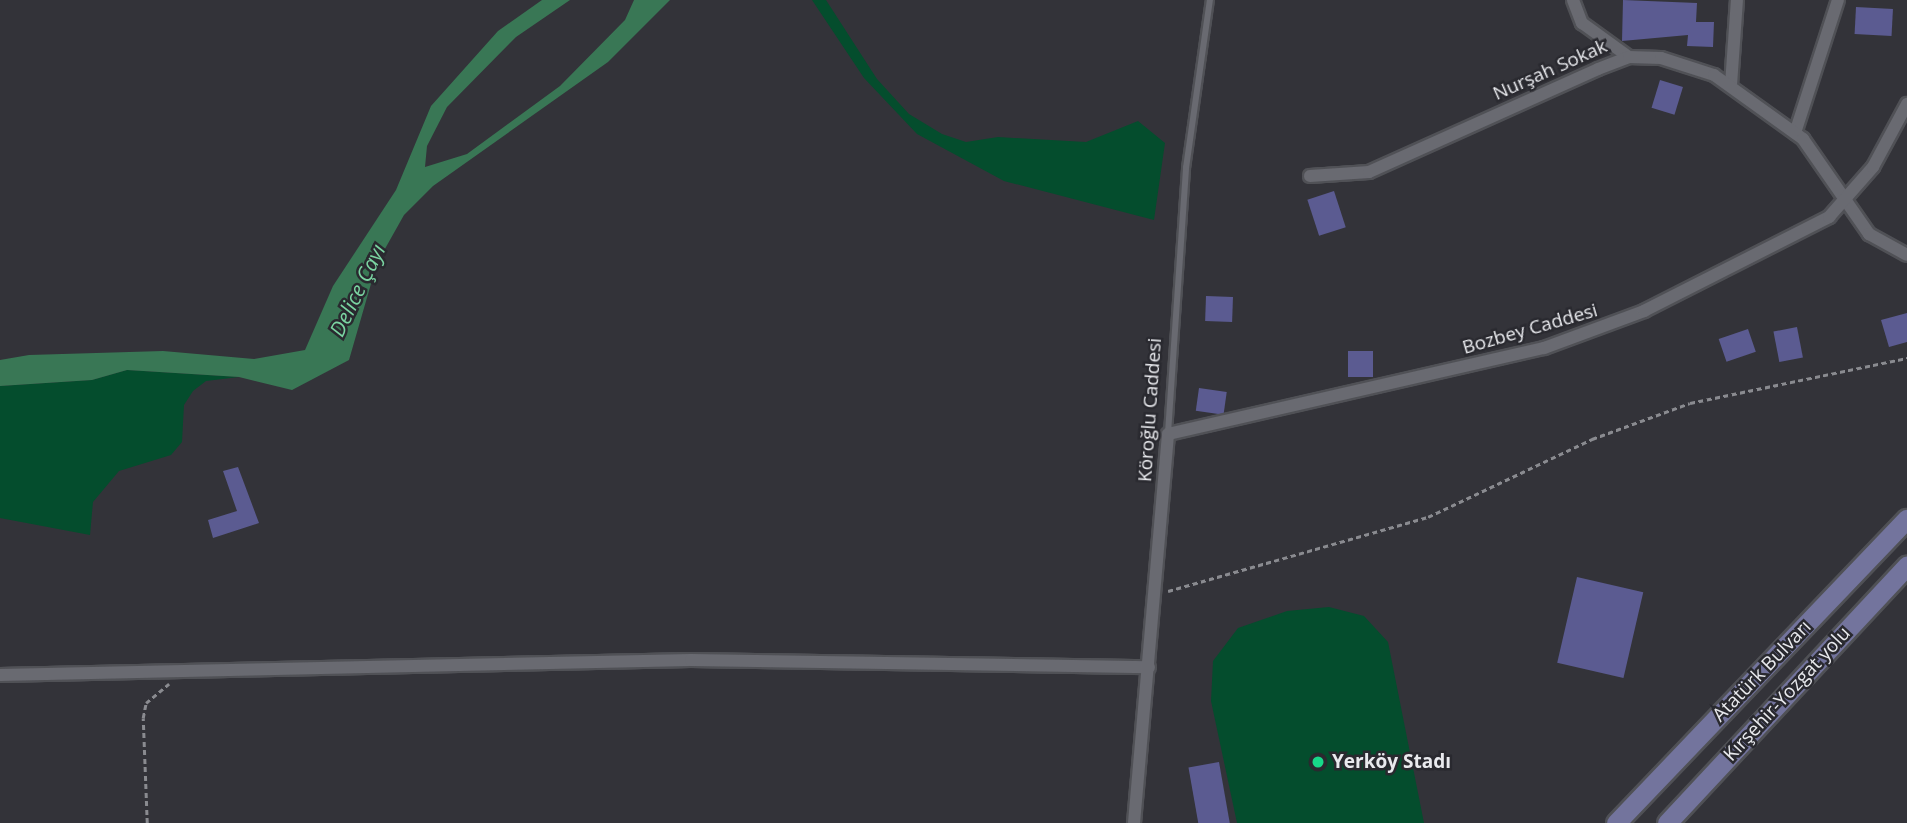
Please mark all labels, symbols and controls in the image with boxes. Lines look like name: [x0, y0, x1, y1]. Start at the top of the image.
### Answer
street label: Nurşah Sokak: [1490, 35, 1610, 105]
water label: Delice Çayı: [324, 240, 390, 340]
street label: Bozbey Caddesi: [1460, 299, 1600, 359]
street label: Köroğlu Caddesi: [1134, 337, 1166, 483]
street label: Atatürk Bulvarı: [1708, 616, 1816, 726]
street label: Kırşehir-Yozgat yolu: [1719, 622, 1855, 766]
place label: Yerköy Stadı: [1332, 751, 1451, 773]
marker: Yerköy Stadı: [1310, 754, 1326, 770]

